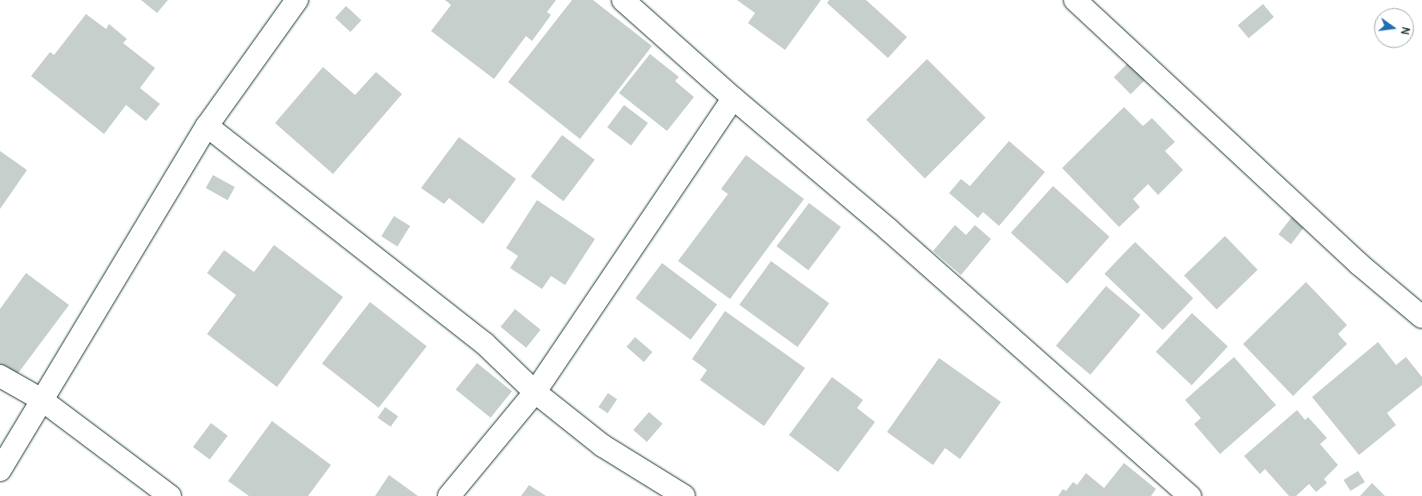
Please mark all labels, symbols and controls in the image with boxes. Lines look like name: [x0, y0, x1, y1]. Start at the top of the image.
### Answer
north arrow: [1374, 8, 1414, 48]
text: N: [1398, 26, 1412, 36]

